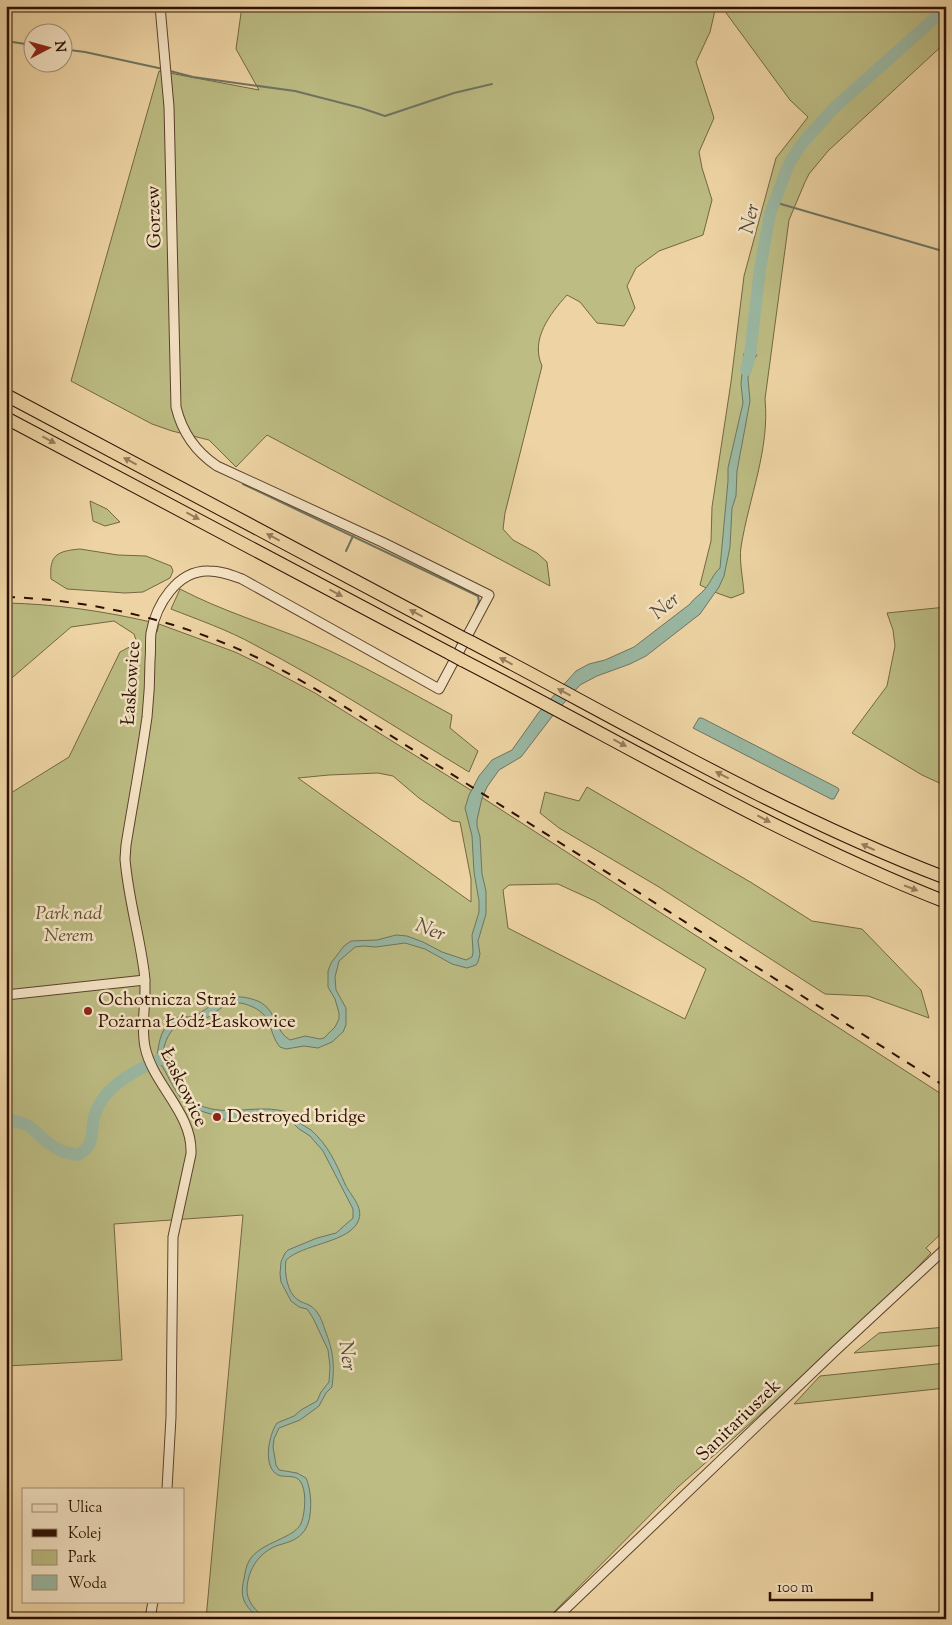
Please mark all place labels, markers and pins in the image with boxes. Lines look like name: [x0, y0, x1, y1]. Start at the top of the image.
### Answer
place label: Ochotnicza Straż Pożarna Łódź-Łaskowice: [98, 987, 296, 1036]
marker: Ochotnicza Straż Pożarna Łódź-Łaskowice: [82, 1005, 94, 1017]
place label: Destroyed bridge: [227, 1104, 366, 1131]
marker: Destroyed bridge: [211, 1111, 223, 1123]

